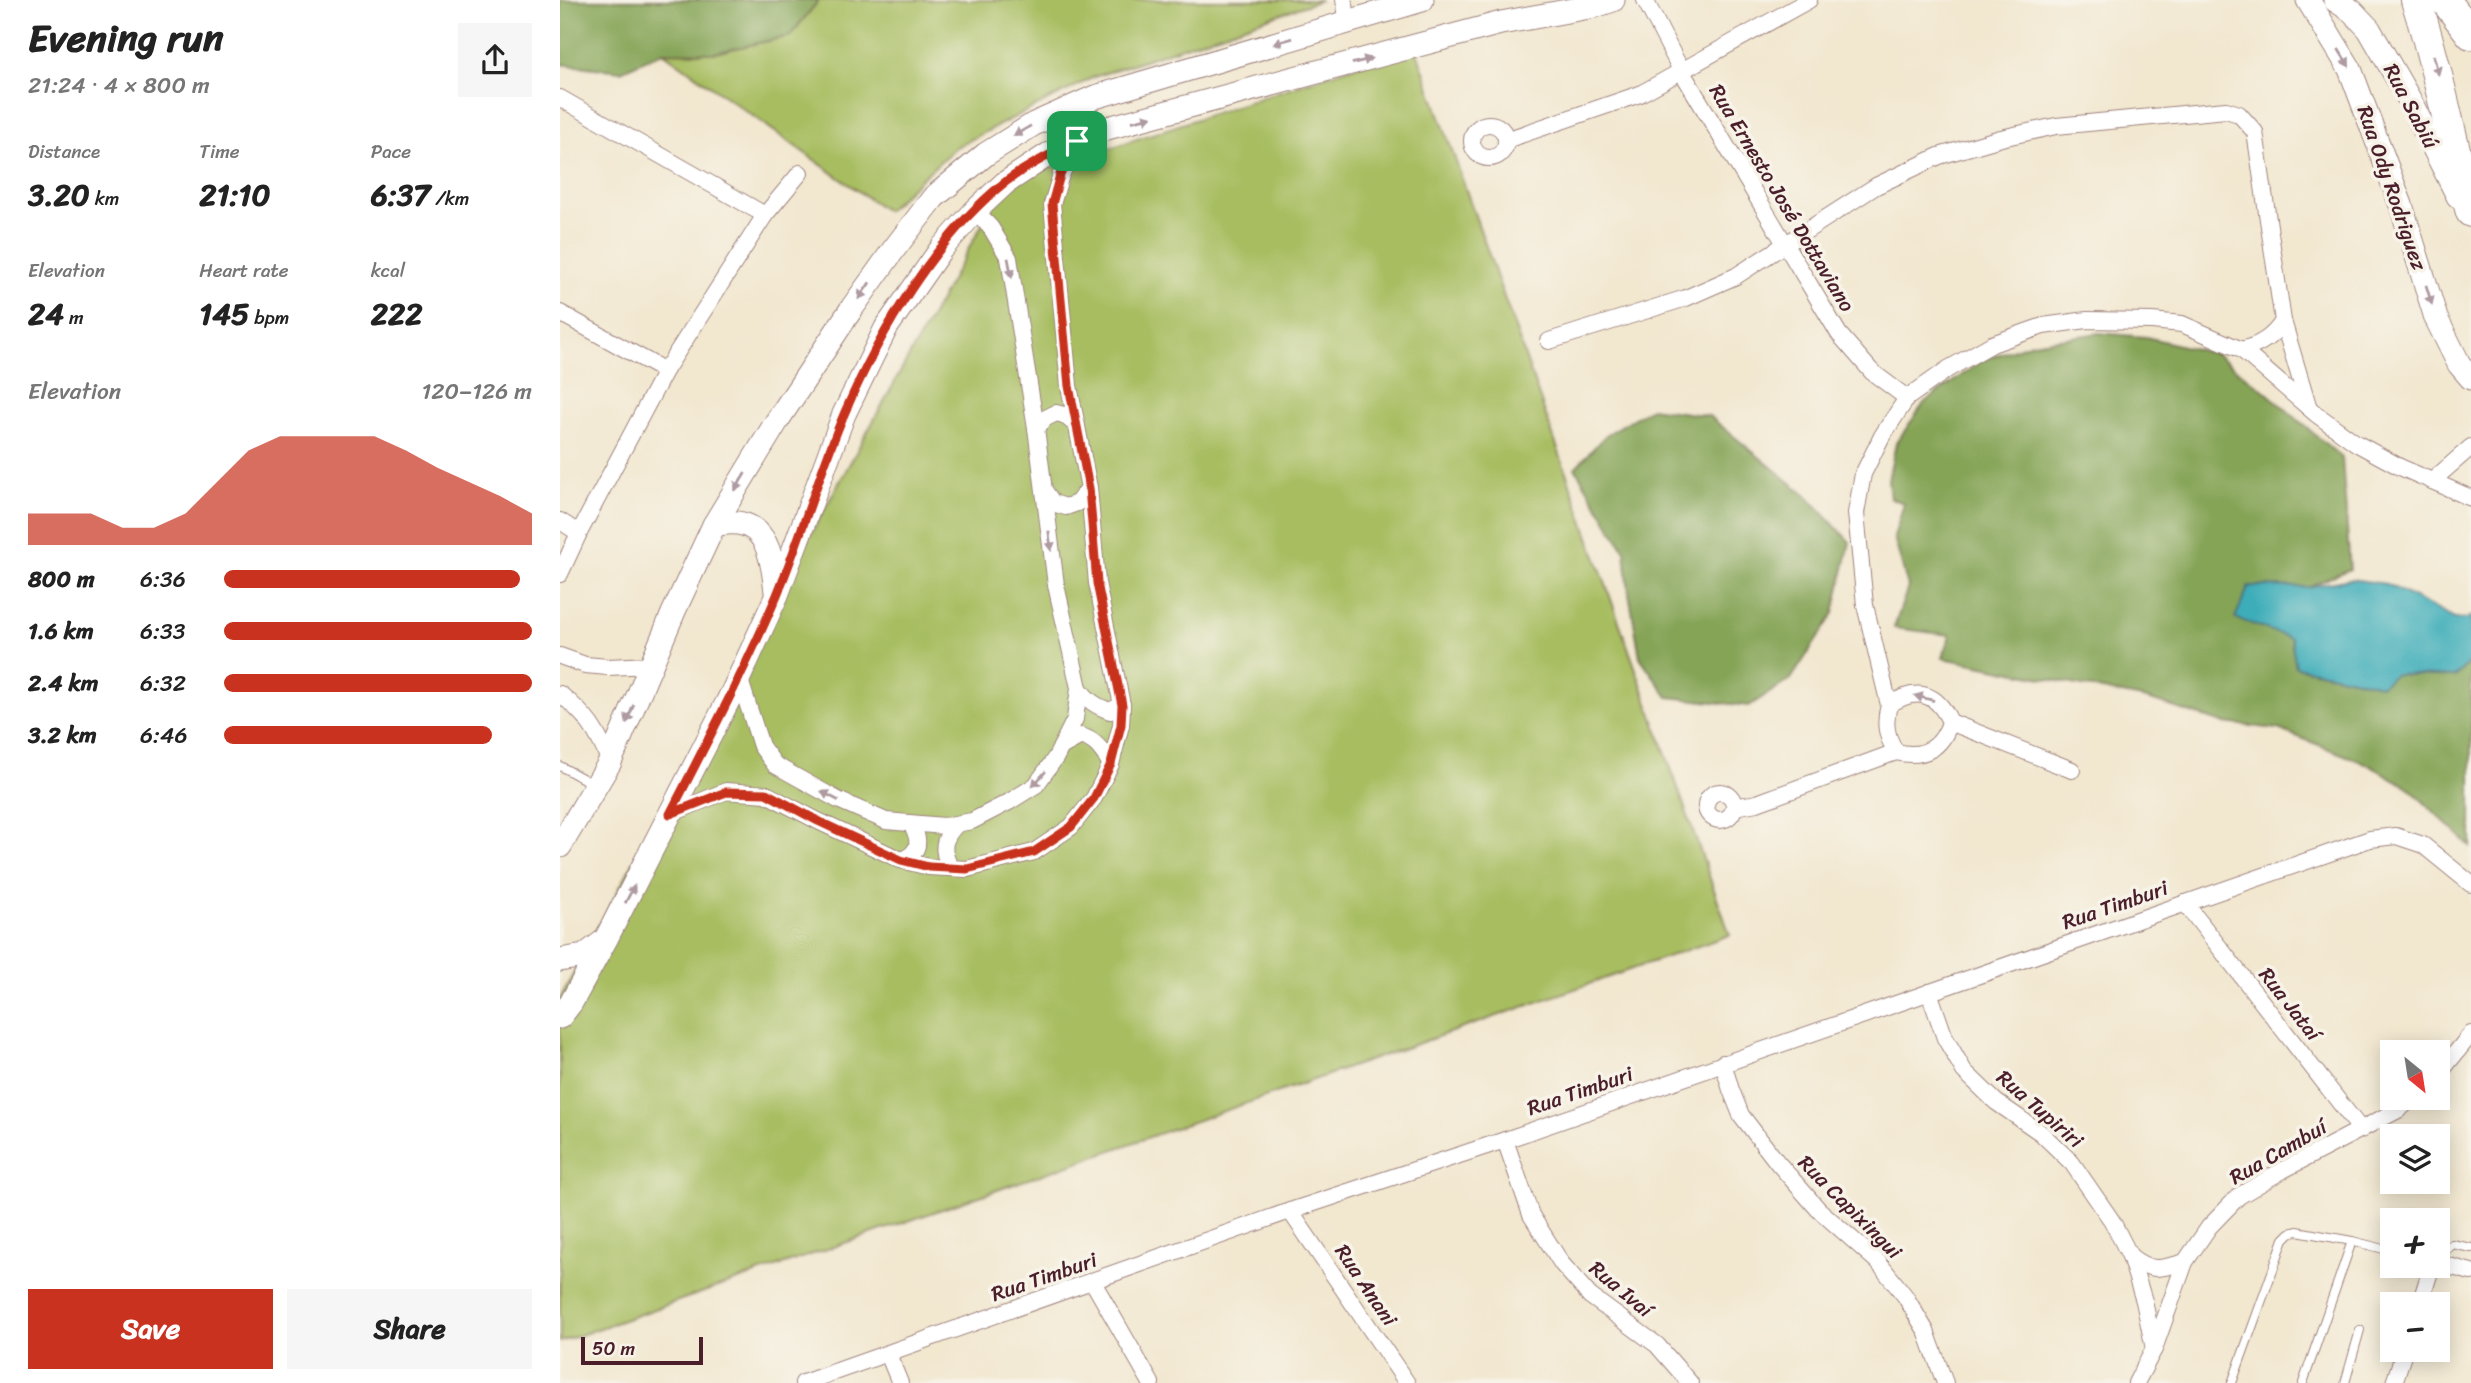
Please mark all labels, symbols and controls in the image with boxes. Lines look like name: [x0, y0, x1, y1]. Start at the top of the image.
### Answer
text: Evening run: [28, 5, 224, 72]
button: share: [458, 23, 532, 97]
one-way arrow: [1272, 37, 1293, 47]
one-way arrow: [2337, 48, 2350, 68]
one-way arrow: [2431, 54, 2442, 76]
one-way arrow: [1351, 55, 1373, 66]
street label: Rua Sabiú: [2373, 56, 2450, 156]
text: 21:24 · 4 × 800 m: [28, 65, 210, 106]
street label: Rua Ernesto José Dottaviano: [1699, 76, 1866, 320]
street label: Rua Ody Rodriguez: [2346, 100, 2438, 276]
pin: [1047, 111, 1107, 171]
one-way arrow: [1131, 113, 1153, 124]
icon: arrive: [1058, 122, 1096, 160]
one-way arrow: [1013, 125, 1032, 138]
text: Distance: [28, 135, 100, 168]
text: Time: [199, 135, 240, 168]
text: Pace: [371, 135, 411, 168]
text: 3.20: [28, 168, 90, 222]
text: 21:10: [199, 168, 270, 222]
text: 6:37: [371, 168, 430, 222]
text: km: [90, 182, 119, 215]
text: /km: [430, 182, 469, 215]
text: Elevation: [28, 254, 105, 287]
text: Heart rate: [199, 254, 289, 287]
text: kcal: [371, 254, 405, 287]
one-way arrow: [1005, 257, 1016, 279]
one-way arrow: [857, 282, 871, 300]
one-way arrow: [2424, 284, 2434, 305]
text: 24: [28, 287, 64, 341]
text: 145: [199, 287, 249, 341]
text: 222: [371, 287, 423, 341]
text: m: [64, 301, 84, 334]
text: bpm: [249, 301, 289, 334]
text: Elevation: [28, 371, 121, 412]
text: 120–126 m: [421, 371, 532, 412]
one-way arrow: [734, 472, 747, 491]
one-way arrow: [1045, 530, 1056, 552]
text: 800 m: [28, 559, 95, 600]
text: 6:36: [140, 559, 186, 600]
text: 1.6 km: [28, 611, 94, 652]
text: 6:33: [140, 611, 185, 652]
text: 2.4 km: [28, 663, 98, 704]
text: 6:32: [140, 663, 186, 704]
one-way arrow: [1914, 692, 1935, 702]
one-way arrow: [624, 703, 635, 724]
text: 3.2 km: [28, 715, 97, 756]
text: 6:46: [140, 715, 187, 756]
one-way arrow: [1031, 770, 1047, 788]
one-way arrow: [821, 790, 840, 802]
street label: Rua Timburi: [2057, 869, 2174, 941]
one-way arrow: [624, 884, 636, 904]
street label: Rua Jataí: [2249, 958, 2333, 1051]
north arrow: [2380, 1040, 2450, 1110]
map controls: [2380, 1040, 2450, 1362]
street label: Rua Timburi: [1522, 1055, 1639, 1127]
street label: Rua Tupiriri: [1987, 1060, 2093, 1159]
street label: Rua Cambuí: [2222, 1107, 2336, 1195]
button: layers: [2380, 1124, 2450, 1194]
street label: Rua Capixingui: [1788, 1145, 1912, 1269]
button: +: [2380, 1208, 2450, 1278]
street label: Rua Anani: [1324, 1236, 1408, 1335]
street label: Rua Timburi: [986, 1241, 1103, 1313]
street label: Rua Ivaí: [1580, 1251, 1663, 1329]
button: Save: [28, 1289, 273, 1369]
button: Share: [287, 1289, 532, 1369]
button: −: [2380, 1292, 2450, 1362]
text: 50 m: [592, 1332, 635, 1365]
scale bar: [581, 1334, 704, 1366]

